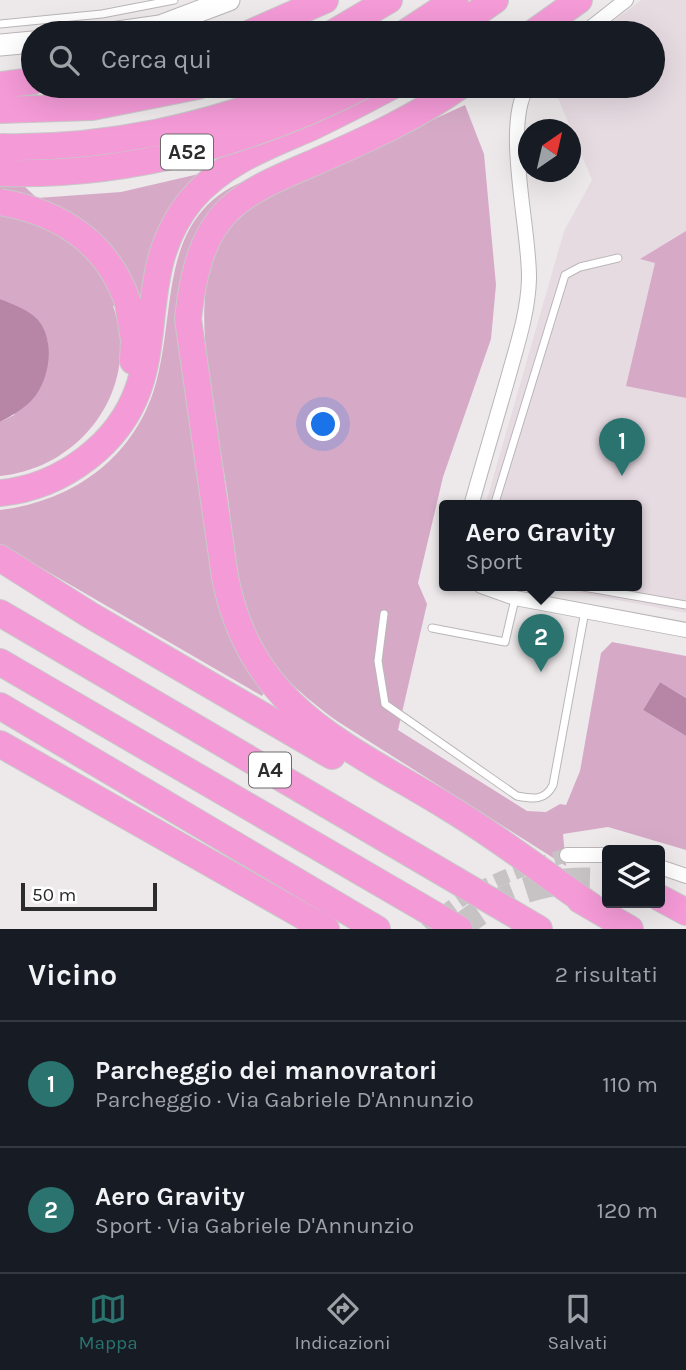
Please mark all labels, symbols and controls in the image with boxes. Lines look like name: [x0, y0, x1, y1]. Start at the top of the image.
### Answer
search box: [21, 21, 665, 98]
icon: search: [45, 41, 83, 79]
text: Cerca qui: [101, 44, 212, 75]
north arrow: [518, 119, 581, 182]
road number: A52: [161, 134, 213, 170]
your location: [306, 407, 340, 441]
pin: 1: [599, 418, 645, 476]
popup: [439, 500, 642, 591]
text: Aero Gravity: [466, 517, 615, 548]
text: Sport: [466, 548, 522, 575]
pin: 2: [518, 614, 564, 672]
road number: A4: [249, 752, 291, 788]
map controls: [602, 845, 665, 908]
button: layers: [602, 845, 665, 908]
scale bar: [21, 880, 158, 912]
text: 50 m: [32, 884, 76, 906]
text: Vicino: [28, 957, 117, 993]
text: 2 risultati: [555, 961, 658, 988]
text: Parcheggio dei manovratori: [95, 1055, 438, 1086]
text: 1: [47, 1071, 55, 1098]
text: 110 m: [602, 1071, 658, 1098]
text: Parcheggio · Via Gabriele D'Annunzio: [95, 1086, 474, 1113]
text: Aero Gravity: [95, 1181, 245, 1212]
text: 2: [44, 1197, 58, 1224]
text: 120 m: [596, 1197, 658, 1224]
text: Sport · Via Gabriele D'Annunzio: [95, 1212, 414, 1239]
tab: Mappa: [78, 1290, 138, 1354]
tab: Indicazioni: [294, 1290, 391, 1354]
tab: Salvati: [547, 1290, 608, 1354]

